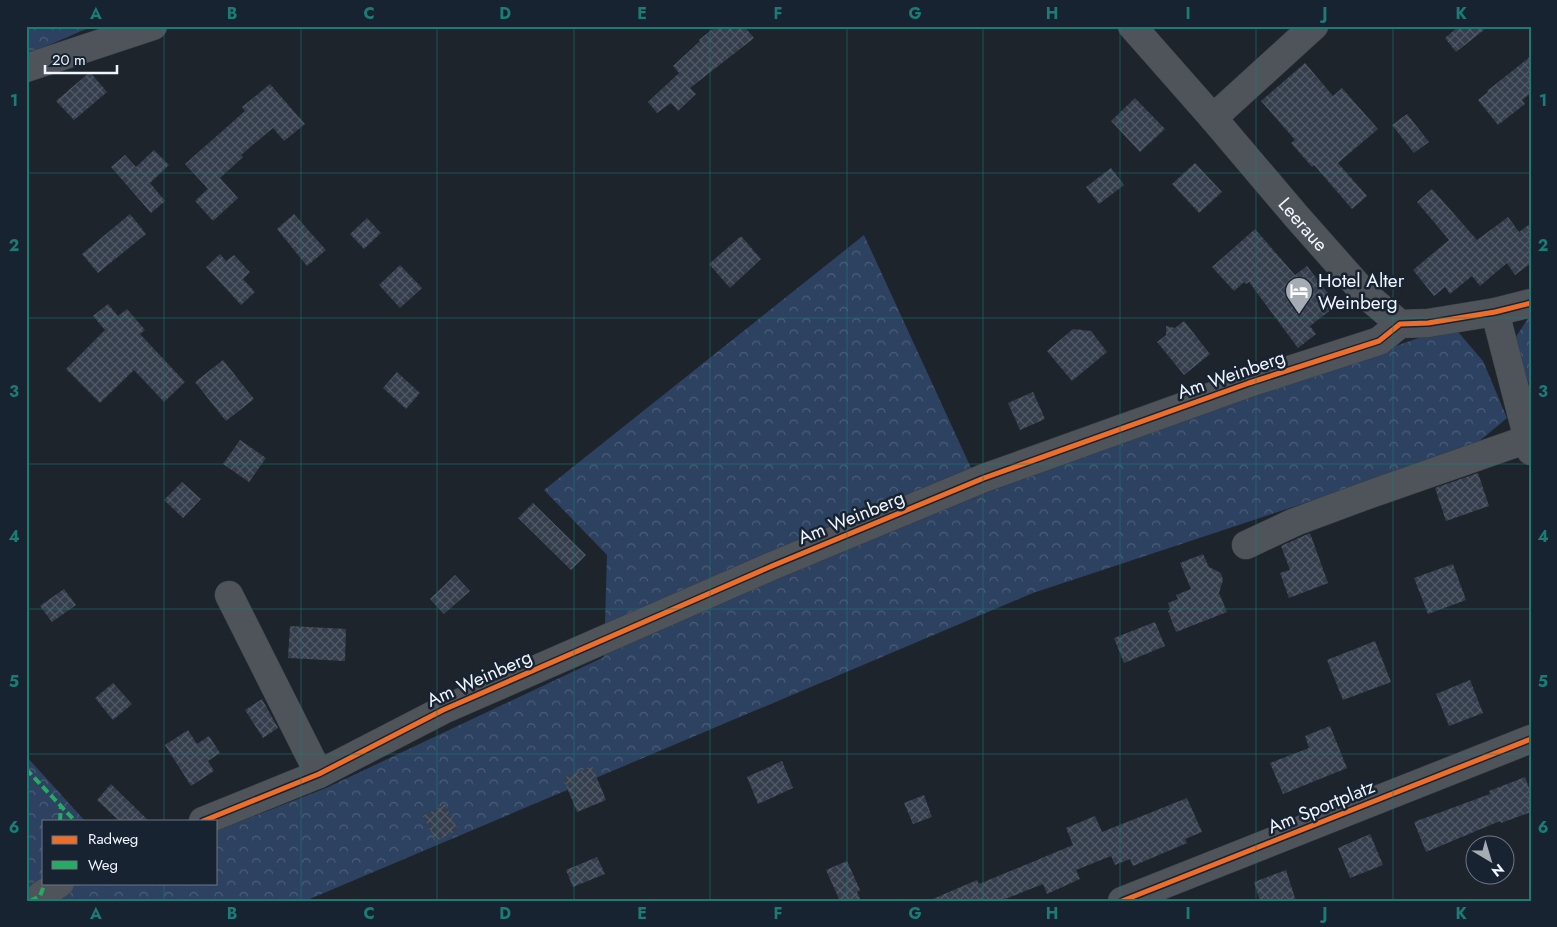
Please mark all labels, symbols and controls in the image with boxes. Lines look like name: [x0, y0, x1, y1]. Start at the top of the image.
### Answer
text: A: [89, 2, 102, 25]
text: B: [227, 2, 237, 25]
text: C: [363, 2, 375, 25]
text: D: [499, 2, 511, 25]
text: E: [637, 2, 647, 25]
text: F: [774, 2, 782, 25]
text: G: [908, 2, 922, 25]
text: H: [1046, 2, 1058, 25]
text: I: [1185, 2, 1191, 25]
text: J: [1319, 2, 1328, 25]
text: K: [1455, 2, 1467, 25]
scale bar: [45, 42, 118, 74]
text: 20 m: [52, 49, 86, 71]
text: 1: [10, 89, 18, 112]
text: 1: [1539, 89, 1547, 112]
street label: Leeraue: [1272, 192, 1334, 257]
text: 2: [9, 234, 19, 257]
text: 2: [1538, 234, 1548, 257]
place label: Hotel Alter Weinberg: [1318, 267, 1405, 316]
hotel icon: Hotel Alter Weinberg: [1284, 276, 1314, 315]
street label: Am Weinberg: [1173, 343, 1289, 406]
text: 3: [9, 380, 19, 403]
text: 3: [1538, 380, 1548, 403]
street label: Am Weinberg: [794, 484, 909, 551]
text: 4: [8, 525, 20, 548]
text: 4: [1537, 525, 1549, 548]
street label: Am Weinberg: [422, 643, 536, 714]
text: 5: [9, 670, 19, 693]
text: 5: [1538, 670, 1548, 693]
street label: Am Sportplatz: [1264, 773, 1379, 840]
text: 6: [9, 816, 19, 839]
text: 6: [1538, 816, 1548, 839]
legend: [42, 820, 218, 884]
text: Radweg: [88, 828, 138, 850]
north arrow: [1464, 834, 1514, 884]
text: Weg: [88, 854, 118, 876]
text: N: [1487, 859, 1509, 882]
text: A: [89, 902, 102, 925]
text: B: [227, 902, 237, 925]
text: C: [363, 902, 375, 925]
text: D: [499, 902, 511, 925]
text: E: [637, 902, 647, 925]
text: F: [774, 902, 782, 925]
text: G: [908, 902, 922, 925]
text: H: [1046, 902, 1058, 925]
text: I: [1185, 902, 1191, 925]
text: J: [1319, 902, 1328, 925]
text: K: [1455, 902, 1467, 925]

